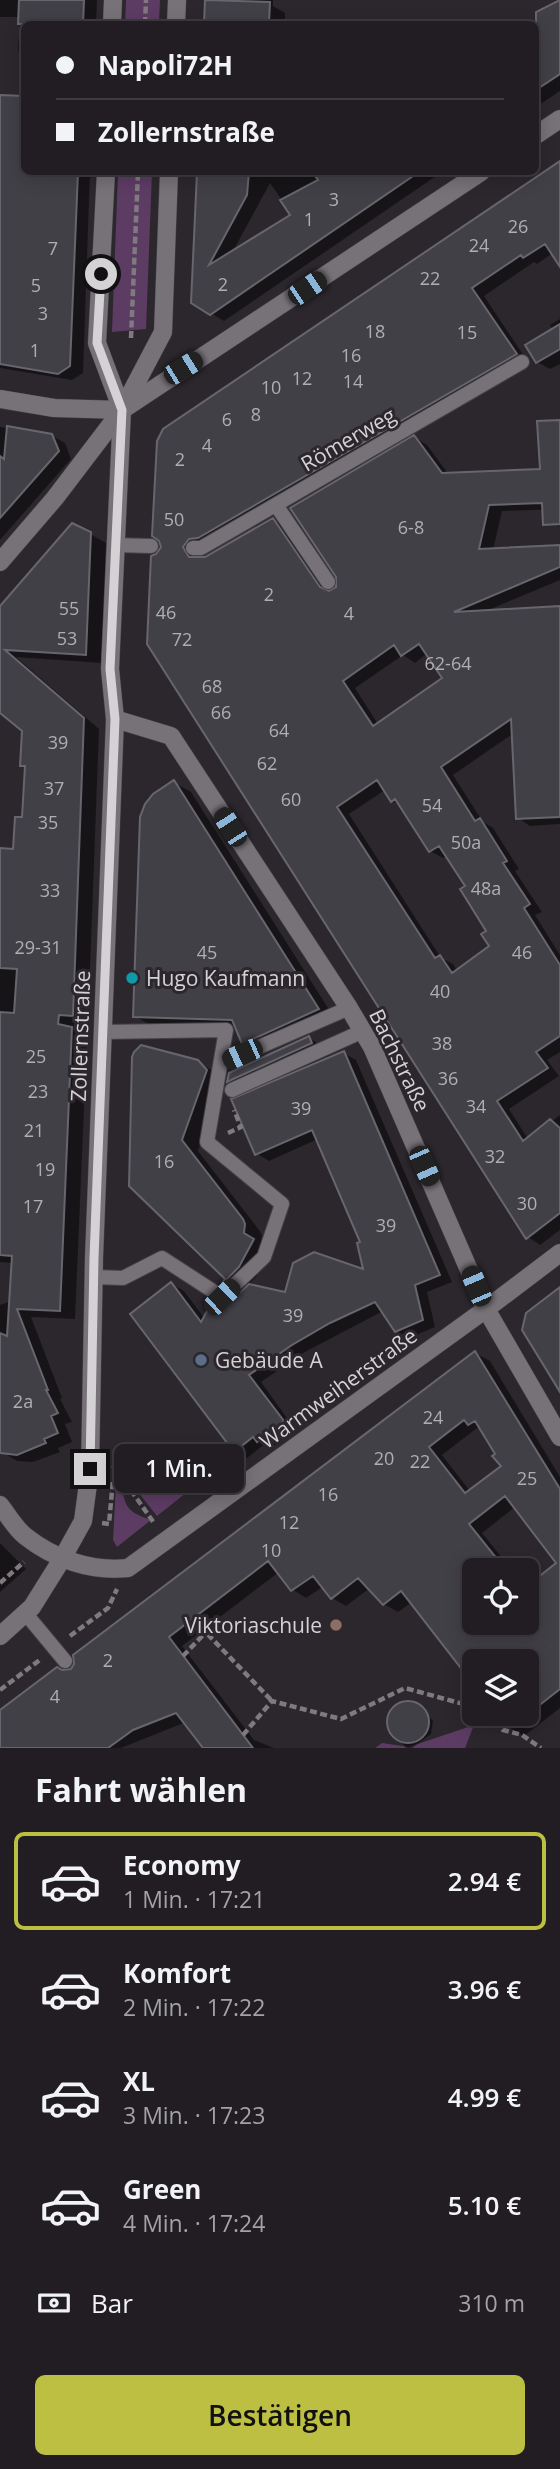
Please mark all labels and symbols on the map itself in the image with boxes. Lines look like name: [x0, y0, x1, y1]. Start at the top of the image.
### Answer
house number: 3: [329, 187, 339, 211]
house number: 1: [304, 207, 314, 231]
house number: 26: [508, 214, 528, 238]
house number: 24: [469, 233, 489, 257]
house number: 7: [48, 236, 58, 260]
route start: [85, 258, 117, 290]
house number: 22: [420, 266, 440, 290]
car: [284, 268, 331, 308]
house number: 2: [218, 272, 228, 296]
house number: 5: [31, 273, 41, 297]
house number: 3: [38, 301, 48, 325]
house number: 18: [365, 319, 385, 343]
house number: 15: [457, 320, 477, 344]
house number: 1: [30, 338, 40, 362]
house number: 16: [341, 343, 361, 367]
car: [160, 348, 207, 388]
house number: 12: [292, 366, 312, 390]
house number: 14: [343, 369, 363, 393]
house number: 10: [261, 375, 281, 399]
street label: Römerweg: [296, 401, 400, 477]
house number: 8: [251, 402, 261, 426]
house number: 6: [222, 407, 232, 431]
house number: 4: [202, 433, 212, 457]
house number: 2: [175, 447, 185, 471]
house number: 50: [164, 507, 184, 531]
house number: 6-8: [398, 515, 424, 539]
house number: 2: [264, 582, 274, 606]
house number: 55: [59, 596, 79, 620]
house number: 46: [156, 600, 176, 624]
house number: 4: [344, 601, 354, 625]
house number: 53: [57, 626, 77, 650]
house number: 72: [172, 627, 192, 651]
house number: 62-64: [425, 651, 471, 675]
house number: 68: [202, 674, 222, 698]
house number: 66: [211, 700, 231, 724]
house number: 64: [269, 718, 289, 742]
house number: 39: [48, 730, 68, 754]
house number: 62: [257, 751, 277, 775]
house number: 37: [44, 776, 64, 800]
house number: 60: [281, 787, 301, 811]
house number: 54: [422, 793, 442, 817]
car: [210, 804, 251, 850]
house number: 35: [38, 810, 58, 834]
house number: 50a: [451, 830, 481, 854]
house number: 48a: [471, 876, 501, 900]
house number: 33: [40, 878, 60, 902]
house number: 29-31: [15, 935, 61, 959]
house number: 45: [197, 940, 217, 964]
house number: 46: [512, 940, 532, 964]
place label: Hugo Kaufmann: [146, 964, 305, 992]
street label: Zollernstraße: [64, 970, 96, 1102]
marker: Hugo Kaufmann: [124, 970, 140, 986]
house number: 40: [430, 979, 450, 1003]
street label: Bachstraße: [363, 1004, 437, 1116]
house number: 38: [432, 1031, 452, 1055]
car: [219, 1036, 266, 1072]
house number: 25: [26, 1044, 46, 1068]
house number: 36: [438, 1066, 458, 1090]
house number: 23: [28, 1079, 48, 1103]
house number: 34: [466, 1094, 486, 1118]
house number: 39: [291, 1096, 311, 1120]
house number: 21: [24, 1118, 44, 1142]
car: [406, 1143, 443, 1189]
house number: 32: [485, 1144, 505, 1168]
house number: 16: [154, 1149, 174, 1173]
house number: 19: [35, 1157, 55, 1181]
house number: 30: [517, 1191, 537, 1215]
house number: 17: [23, 1194, 43, 1218]
house number: 39: [376, 1213, 396, 1237]
car: [459, 1263, 494, 1309]
car: [200, 1275, 245, 1319]
house number: 39: [283, 1303, 303, 1327]
street label: Warmweiherstraße: [254, 1321, 422, 1455]
place label: Gebäude A: [215, 1346, 324, 1374]
marker: Gebäude A: [193, 1352, 209, 1368]
house number: 2a: [13, 1389, 33, 1413]
house number: 24: [423, 1405, 443, 1429]
callout: 1 Min.: [114, 1444, 244, 1494]
house number: 20: [374, 1446, 394, 1470]
house number: 22: [410, 1449, 430, 1473]
route end: [74, 1453, 106, 1485]
house number: 25: [517, 1466, 537, 1490]
house number: 16: [318, 1482, 338, 1506]
house number: 12: [279, 1510, 299, 1534]
house number: 10: [261, 1538, 281, 1562]
place label: Viktoriaschule: [185, 1611, 322, 1639]
marker: Viktoriaschule: [328, 1617, 344, 1633]
house number: 2: [103, 1648, 113, 1672]
house number: 4: [50, 1684, 60, 1708]

